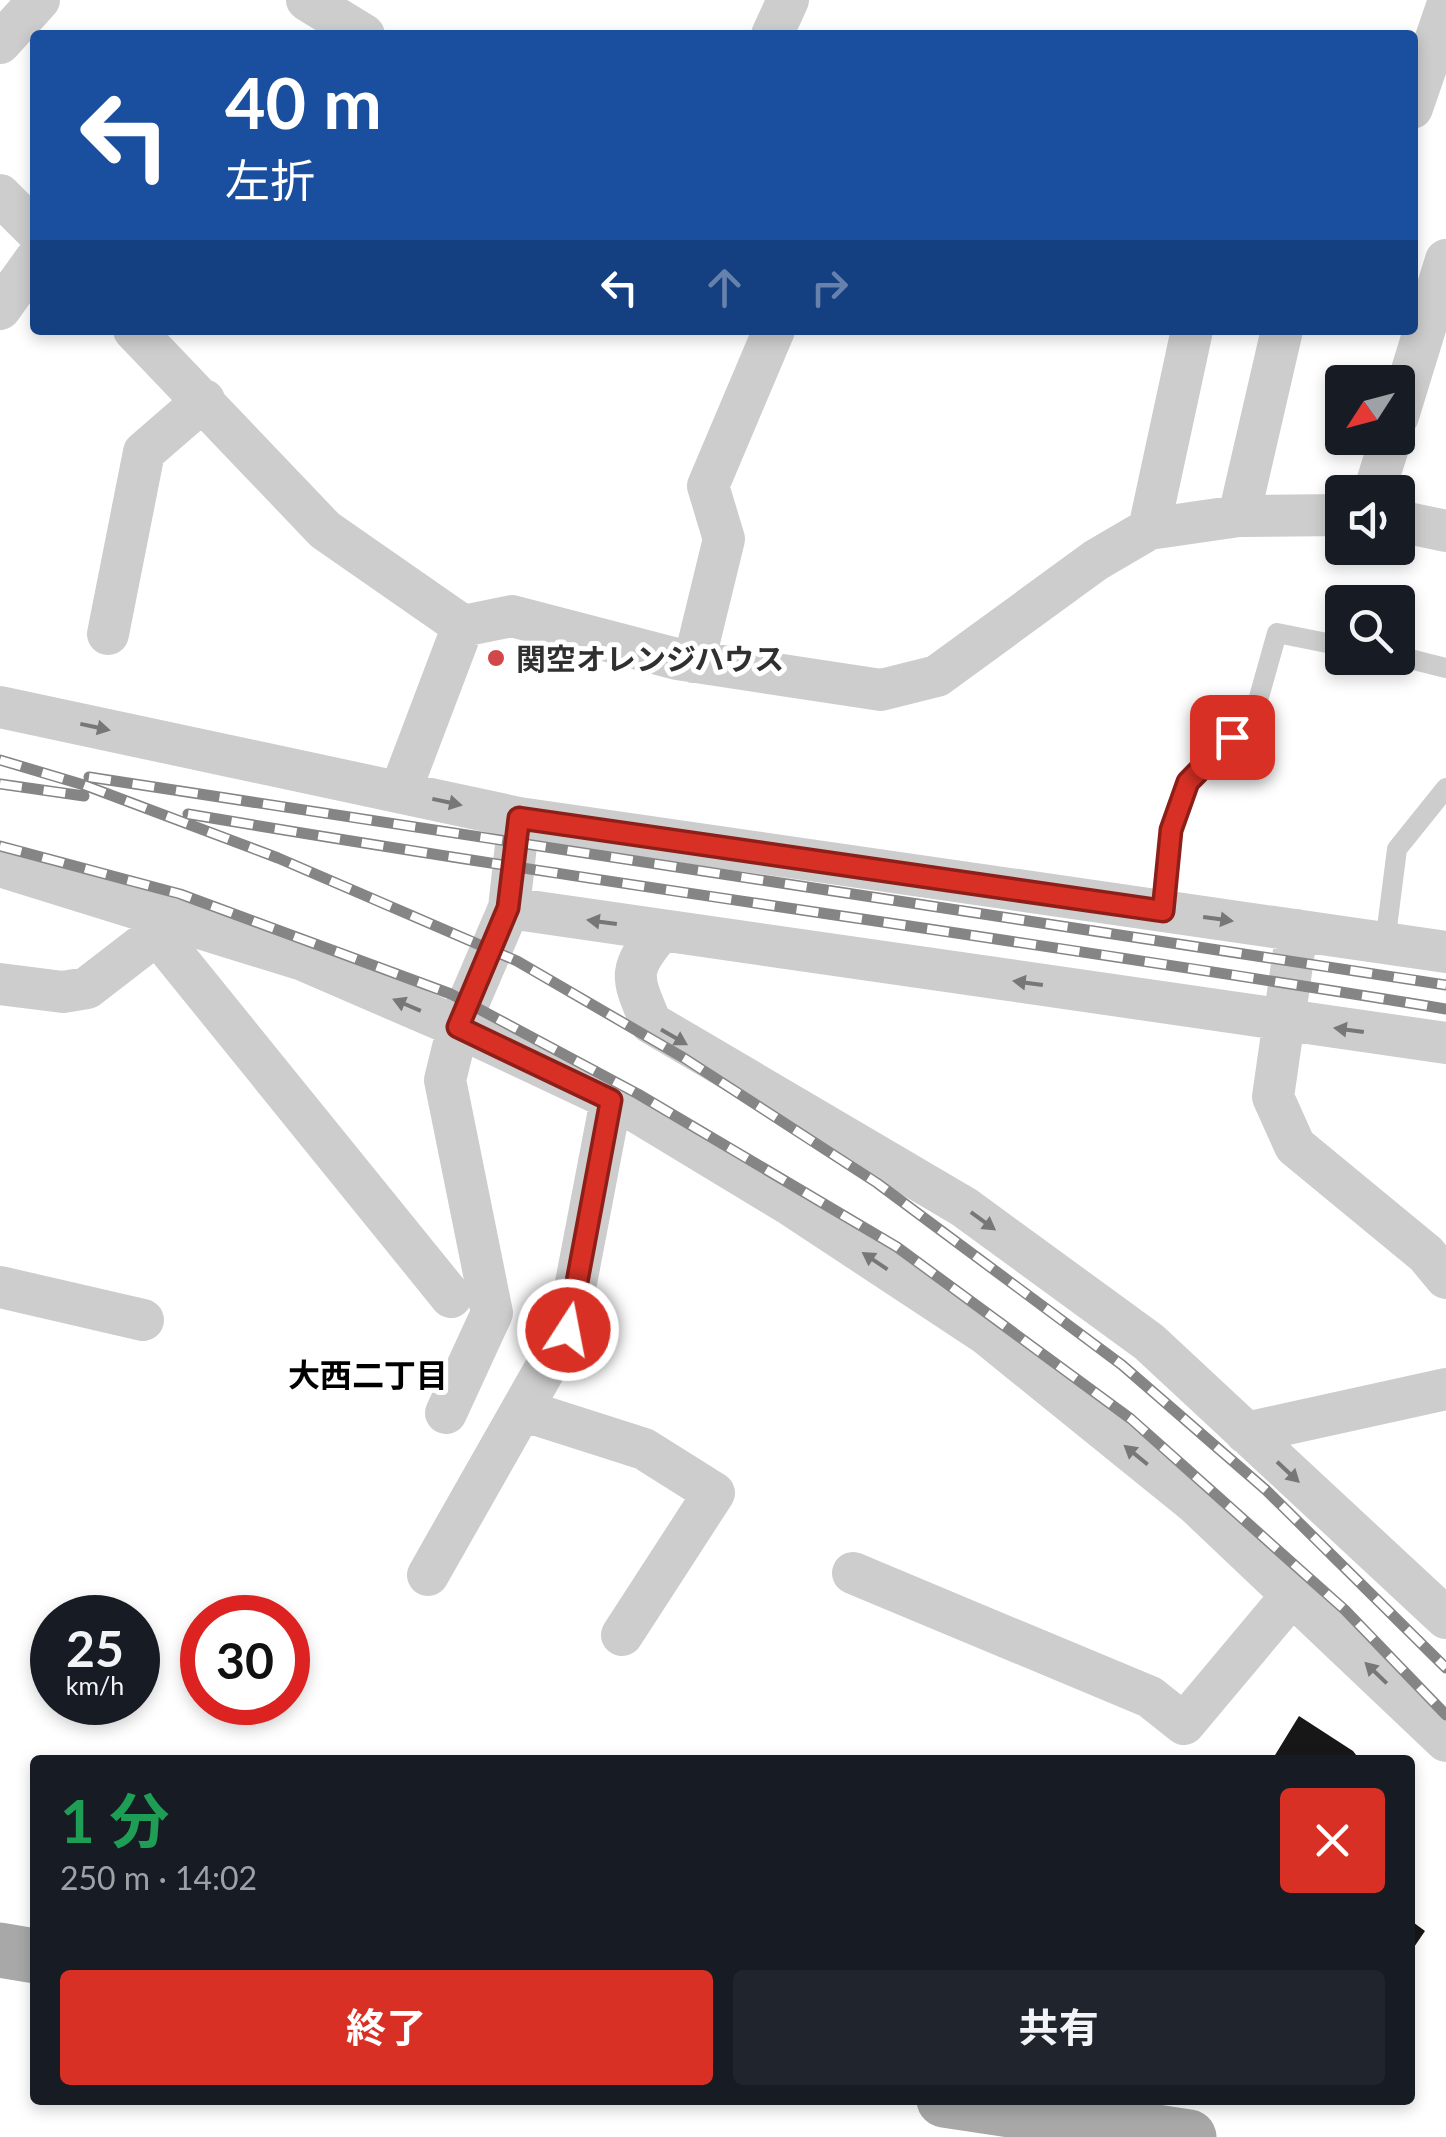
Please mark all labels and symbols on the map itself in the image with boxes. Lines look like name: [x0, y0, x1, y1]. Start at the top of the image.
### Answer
north arrow: [1325, 365, 1415, 455]
place label: 関空オレンジハウス: [516, 640, 784, 676]
marker: 関空オレンジハウス: [485, 647, 507, 669]
pin: [1190, 695, 1275, 780]
one-way arrow: [80, 720, 111, 735]
one-way arrow: [432, 795, 463, 811]
one-way arrow: [1203, 911, 1235, 927]
one-way arrow: [586, 913, 618, 929]
one-way arrow: [1011, 975, 1043, 991]
one-way arrow: [392, 997, 422, 1013]
one-way arrow: [1333, 1021, 1365, 1037]
one-way arrow: [660, 1028, 688, 1045]
one-way arrow: [970, 1211, 997, 1231]
one-way arrow: [862, 1252, 889, 1270]
position arrow: [516, 1278, 620, 1382]
district label: 大西二丁目: [288, 1355, 448, 1394]
one-way arrow: [1123, 1445, 1148, 1466]
one-way arrow: [1276, 1460, 1300, 1483]
speed limit sign: 30: [180, 1595, 310, 1725]
one-way arrow: [1365, 1662, 1389, 1685]

